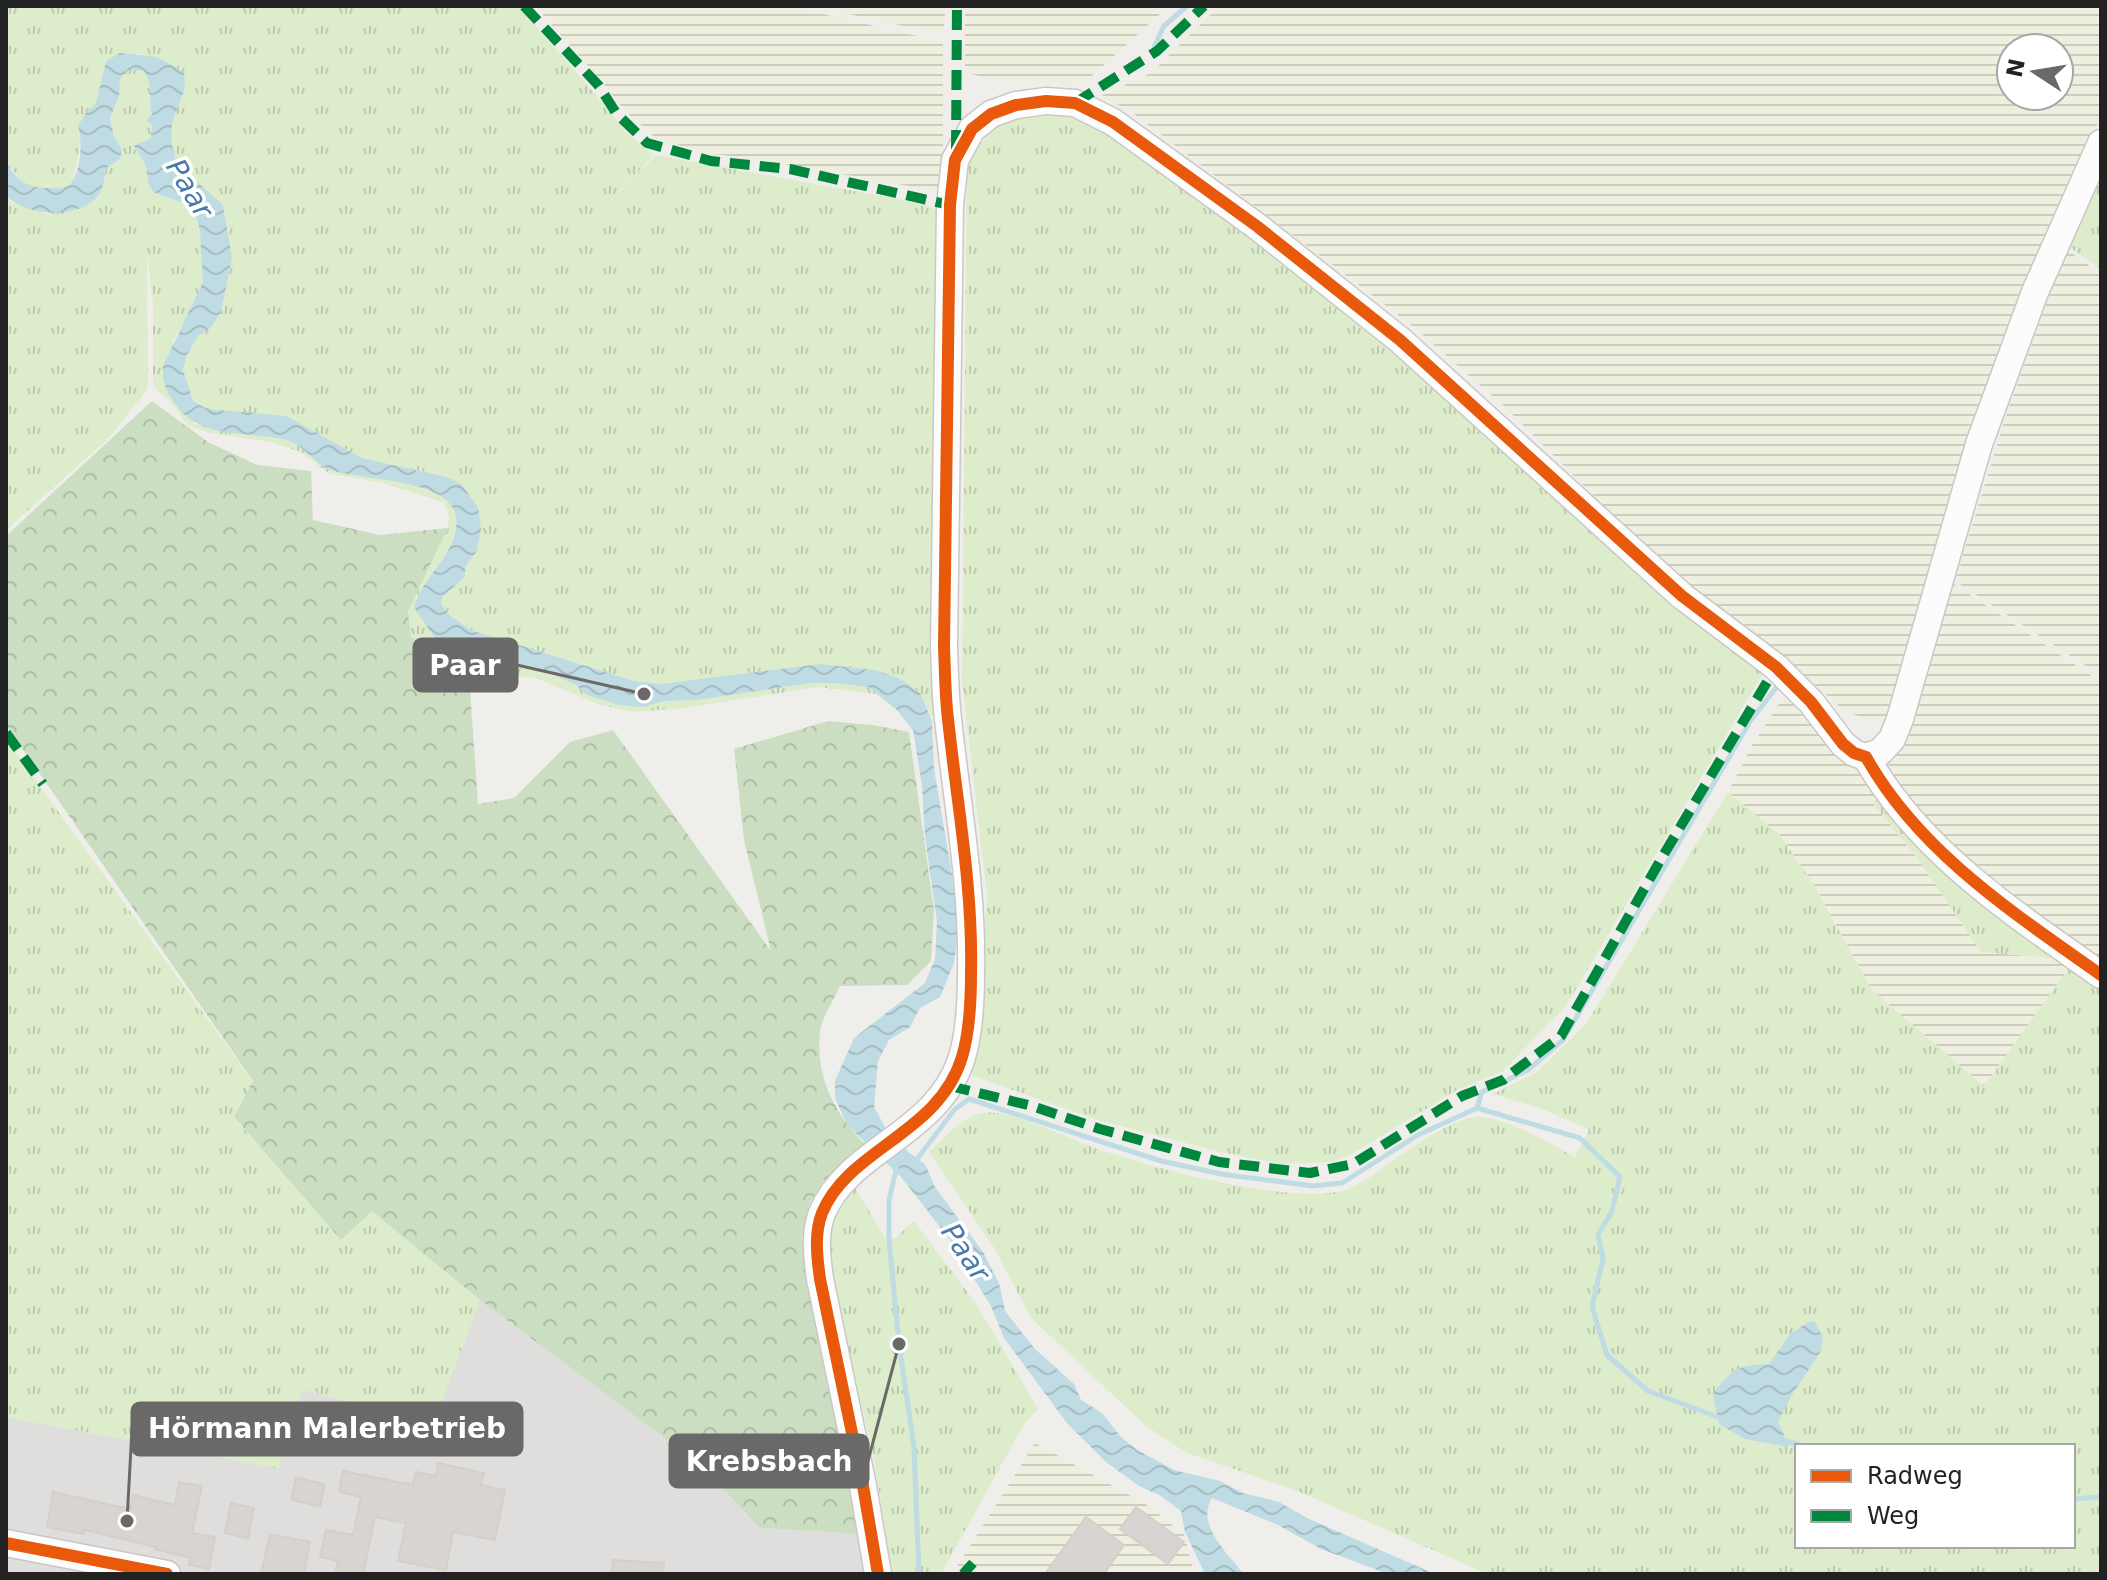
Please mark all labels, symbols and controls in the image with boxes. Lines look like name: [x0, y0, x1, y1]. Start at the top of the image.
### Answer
north arrow: [1995, 32, 2075, 112]
text: N: [2002, 56, 2030, 80]
water label: Paar: [159, 153, 221, 225]
callout: Paar: [414, 639, 517, 691]
text: Paar: [429, 649, 501, 682]
water label: Paar: [934, 1217, 998, 1289]
callout: Hörmann Malerbetrieb: [132, 1403, 522, 1455]
text: Hörmann Malerbetrieb: [148, 1412, 506, 1445]
callout: Krebsbach: [670, 1435, 868, 1487]
legend: [1795, 1444, 2075, 1548]
text: Krebsbach: [686, 1445, 852, 1478]
text: Radweg: [1867, 1462, 1963, 1490]
text: Weg: [1867, 1502, 1919, 1530]

